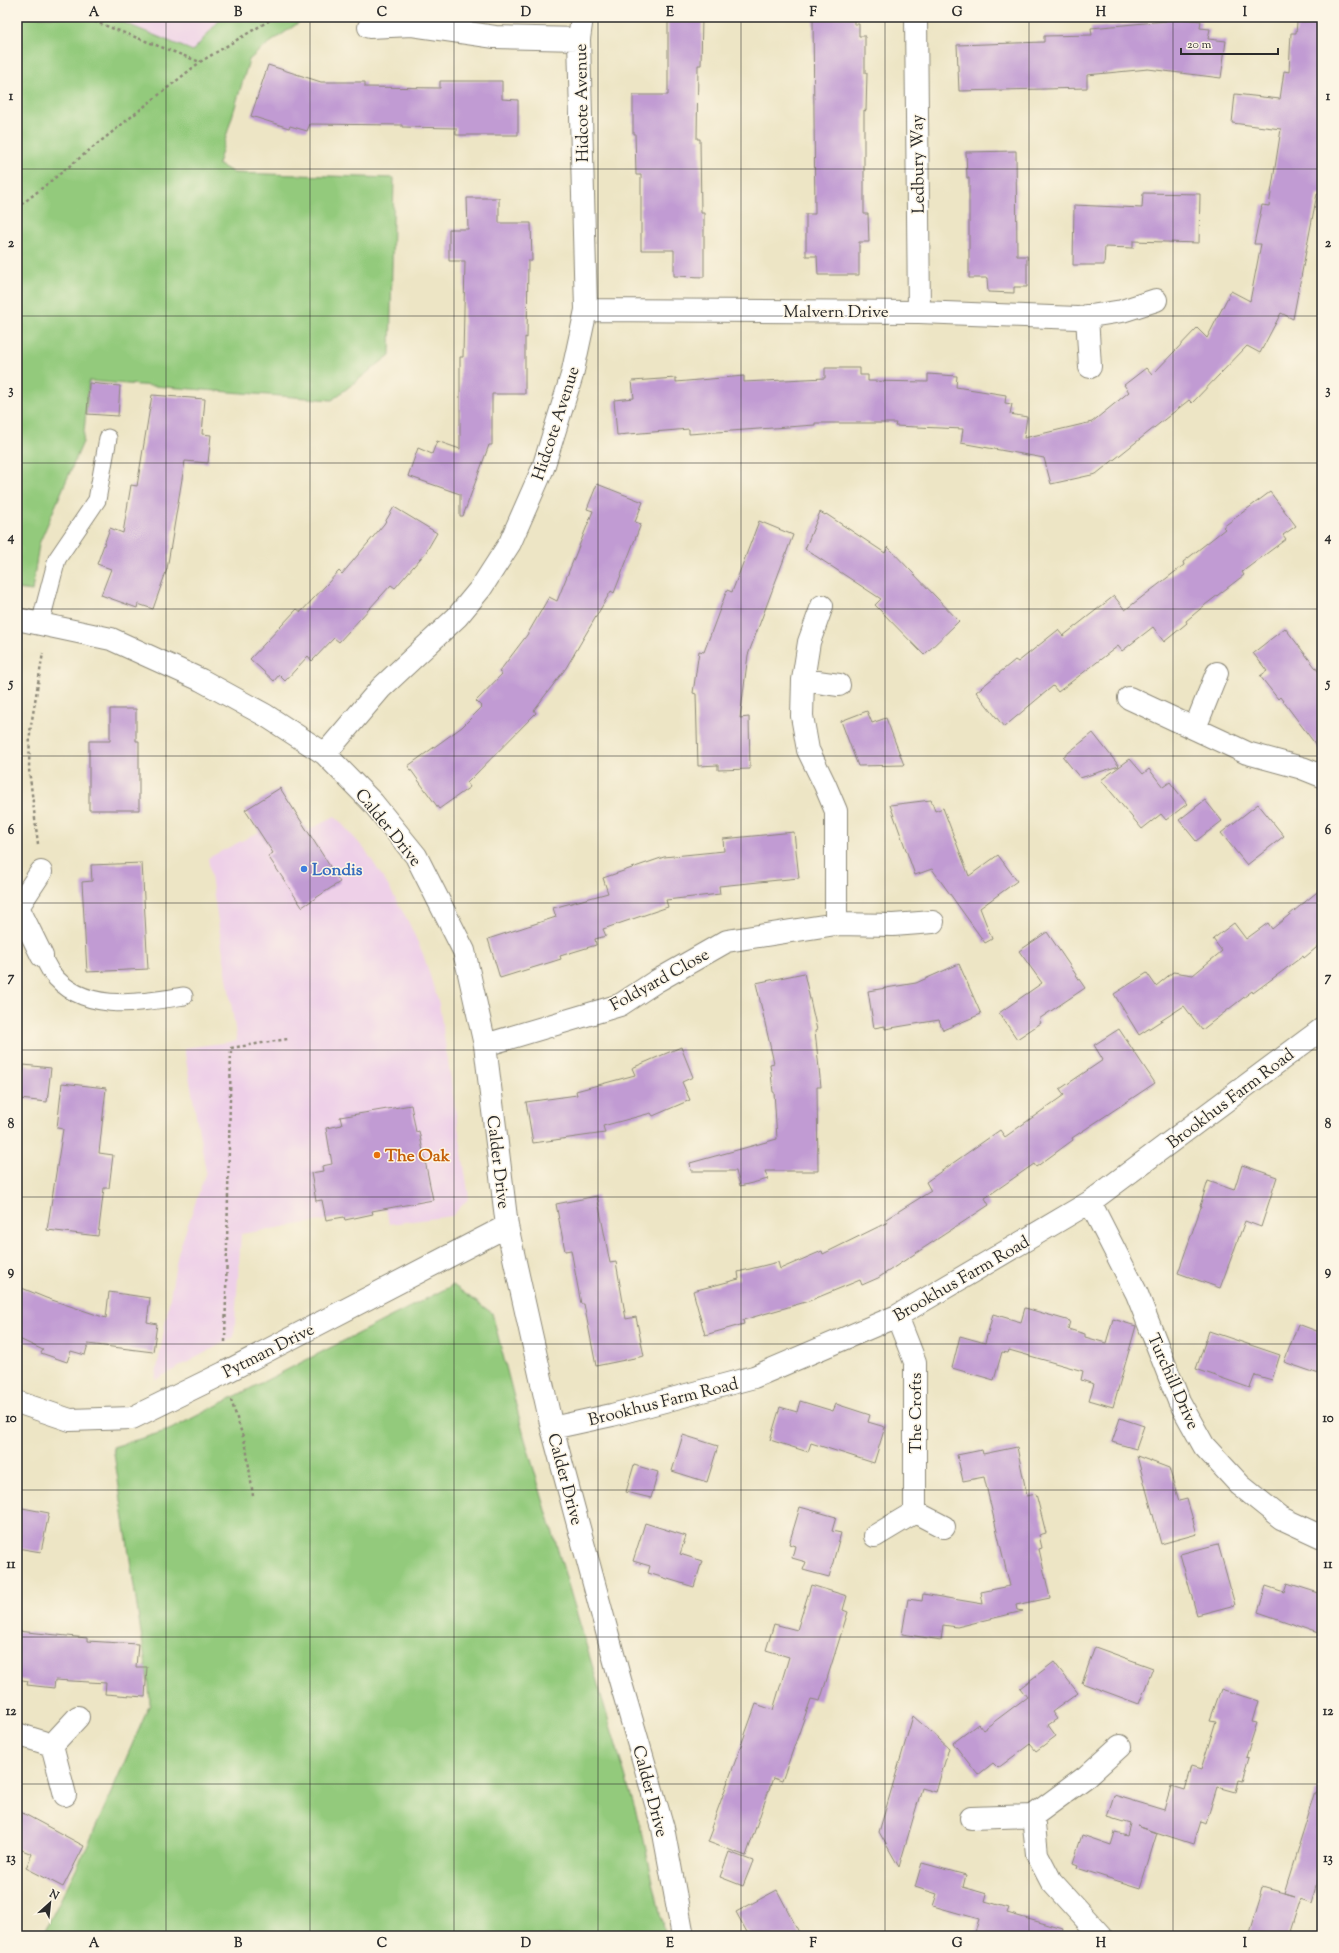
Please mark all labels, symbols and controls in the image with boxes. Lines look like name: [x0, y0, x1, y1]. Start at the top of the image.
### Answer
text: A: [89, 4, 100, 22]
text: B: [234, 4, 243, 22]
text: C: [377, 4, 387, 22]
text: D: [521, 4, 531, 22]
text: E: [666, 4, 674, 22]
text: F: [809, 4, 817, 22]
text: G: [952, 4, 963, 22]
text: H: [1096, 4, 1107, 22]
text: I: [1243, 4, 1248, 22]
scale bar: [1181, 30, 1278, 56]
text: 20 m: [1187, 36, 1212, 54]
street label: Hidcote Avenue: [570, 43, 596, 163]
text: 1: [9, 88, 14, 106]
text: 1: [1326, 88, 1331, 106]
street label: Ledbury Way: [906, 114, 932, 214]
text: 2: [8, 235, 15, 253]
text: 2: [1325, 235, 1332, 253]
street label: Malvern Drive: [783, 301, 889, 325]
street label: Hidcote Avenue: [527, 363, 587, 484]
text: 3: [8, 382, 14, 400]
text: 3: [1325, 382, 1331, 400]
text: 4: [7, 529, 15, 547]
text: 4: [1324, 529, 1332, 547]
text: 5: [8, 675, 14, 693]
text: 5: [1325, 675, 1331, 693]
street label: Calder Drive: [348, 784, 426, 872]
text: 6: [8, 822, 15, 840]
text: 6: [1325, 822, 1332, 840]
place label: Londis: [312, 859, 363, 883]
marker: Londis: [299, 864, 309, 874]
street label: Foldyard Close: [606, 943, 714, 1018]
text: 7: [8, 969, 15, 987]
text: 7: [1325, 969, 1332, 987]
street label: Brookhus Farm Road: [1163, 1044, 1300, 1155]
street label: Calder Drive: [479, 1114, 515, 1210]
text: 8: [8, 1116, 15, 1134]
text: 8: [1325, 1116, 1332, 1134]
place label: The Oak: [385, 1145, 451, 1169]
marker: The Oak: [372, 1150, 382, 1160]
street label: Brookhus Farm Road: [889, 1231, 1035, 1329]
text: 9: [8, 1263, 15, 1281]
text: 9: [1325, 1263, 1332, 1281]
street label: Pytman Drive: [219, 1318, 319, 1385]
street label: Turchill Drive: [1140, 1330, 1204, 1434]
street label: The Crofts: [905, 1372, 929, 1453]
street label: Brookhus Farm Road: [586, 1373, 741, 1433]
text: 10: [5, 1410, 17, 1428]
text: 10: [1322, 1410, 1334, 1428]
street label: Calder Drive: [540, 1431, 588, 1528]
text: 11: [7, 1556, 16, 1574]
text: 11: [1324, 1556, 1333, 1574]
text: 12: [6, 1703, 17, 1721]
text: 12: [1323, 1703, 1334, 1721]
street label: Calder Drive: [625, 1743, 673, 1840]
text: 13: [6, 1850, 16, 1868]
text: 13: [1323, 1850, 1333, 1868]
north arrow: [30, 1883, 70, 1923]
text: N: [46, 1885, 62, 1904]
text: A: [89, 1935, 100, 1953]
text: B: [234, 1935, 243, 1953]
text: C: [377, 1935, 387, 1953]
text: D: [521, 1935, 531, 1953]
text: E: [666, 1935, 674, 1953]
text: F: [809, 1935, 817, 1953]
text: G: [952, 1935, 963, 1953]
text: H: [1096, 1935, 1107, 1953]
text: I: [1243, 1935, 1248, 1953]

